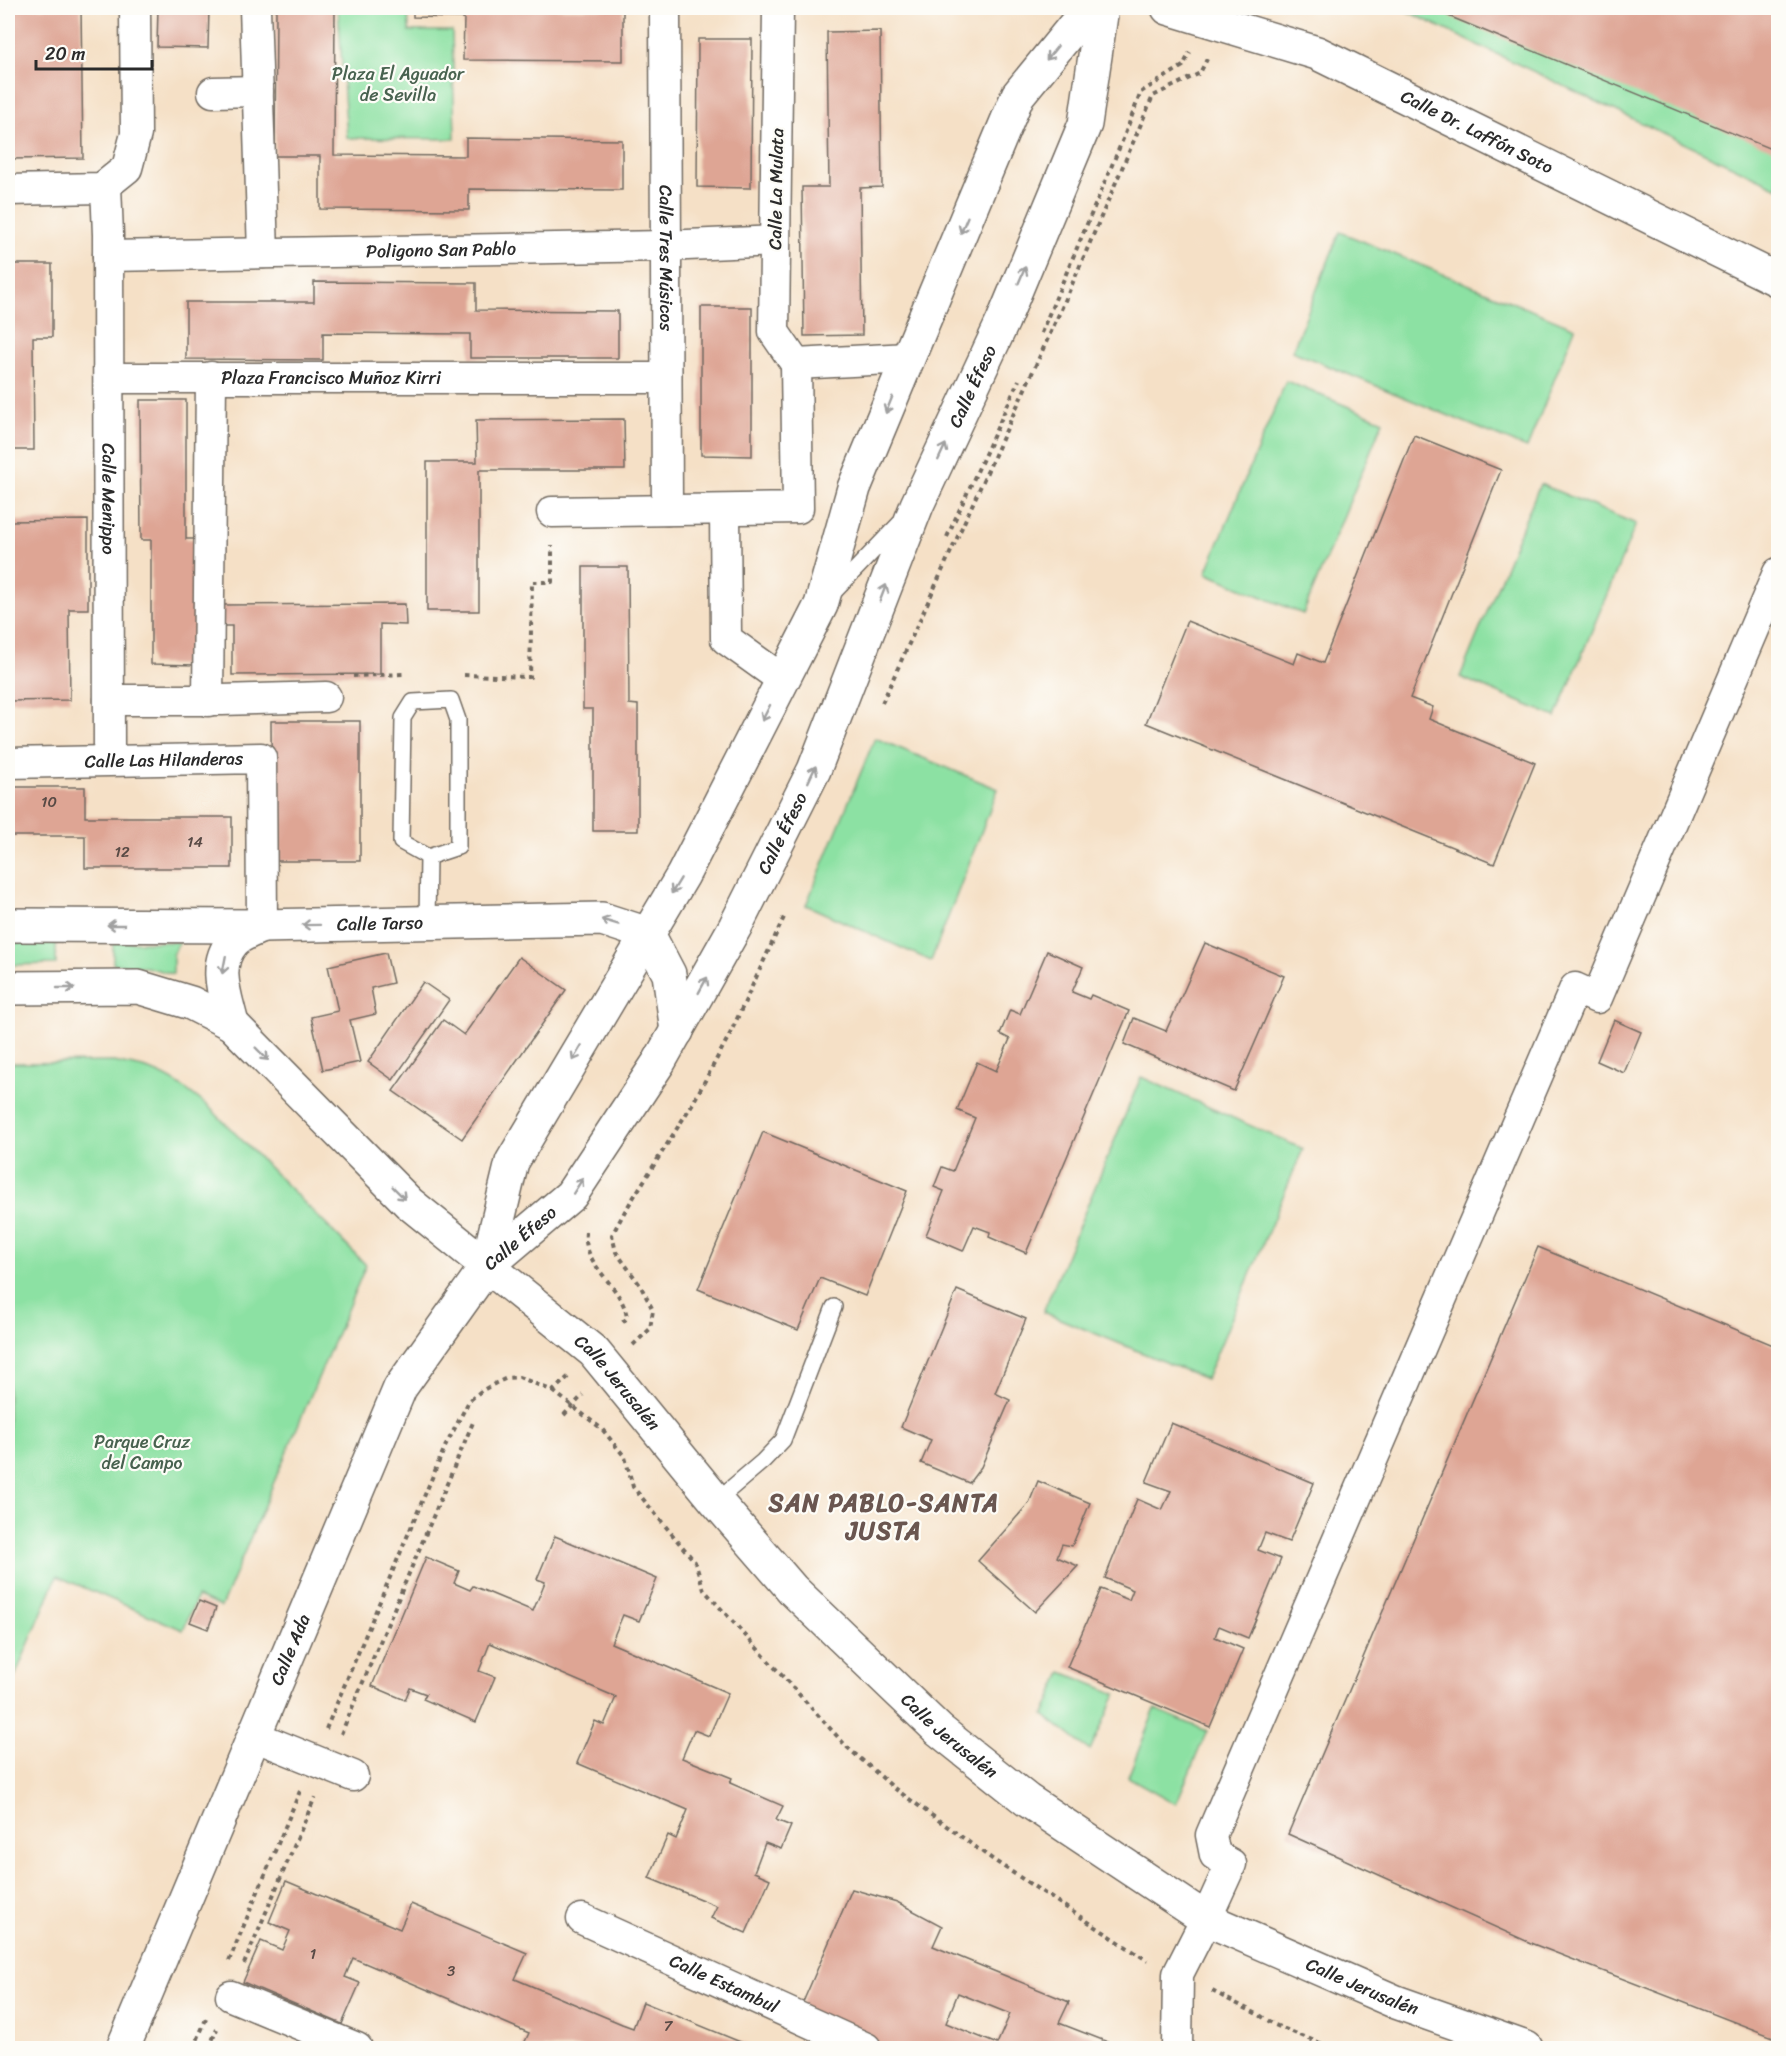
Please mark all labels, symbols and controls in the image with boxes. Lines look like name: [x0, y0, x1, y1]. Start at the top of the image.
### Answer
scale bar: [36, 33, 152, 71]
text: 20 m: [45, 38, 85, 70]
one-way arrow: [1046, 45, 1059, 61]
park label: Plaza El Aguador de Sevilla: [332, 58, 466, 111]
street label: Calle Dr. Laffón Soto: [1395, 81, 1559, 183]
street label: Calle La Mulata: [759, 128, 793, 250]
street label: Calle Tres Músicos: [650, 185, 682, 332]
one-way arrow: [958, 215, 969, 234]
street label: Poligono San Pablo: [366, 233, 516, 267]
one-way arrow: [1017, 266, 1028, 285]
street label: Calle Éfeso: [939, 340, 1006, 433]
street label: Plaza Francisco Muñoz Kirri: [221, 362, 442, 394]
one-way arrow: [883, 395, 894, 414]
street label: Calle Menippo: [92, 443, 125, 555]
one-way arrow: [936, 444, 948, 462]
one-way arrow: [878, 584, 889, 603]
one-way arrow: [759, 703, 771, 721]
street label: Calle Las Hilanderas: [84, 742, 244, 777]
one-way arrow: [806, 766, 818, 784]
street label: Calle Éfeso: [748, 787, 816, 880]
house number: 10: [41, 789, 57, 815]
house number: 14: [187, 829, 203, 855]
house number: 12: [114, 839, 130, 865]
one-way arrow: [670, 877, 682, 894]
street label: Calle Tarso: [336, 907, 423, 940]
one-way arrow: [601, 915, 620, 926]
one-way arrow: [106, 919, 126, 931]
one-way arrow: [301, 919, 321, 930]
one-way arrow: [218, 955, 229, 974]
one-way arrow: [697, 977, 709, 994]
one-way arrow: [55, 982, 75, 994]
one-way arrow: [570, 1044, 582, 1061]
one-way arrow: [255, 1047, 269, 1062]
one-way arrow: [572, 1178, 584, 1195]
one-way arrow: [392, 1186, 406, 1201]
street label: Calle Éfeso: [476, 1197, 564, 1279]
street label: Calle Jerusalén: [567, 1326, 669, 1438]
park label: Parque Cruz del Campo: [94, 1426, 190, 1479]
district label: SAN PABLO-SANTA JUSTA: [768, 1482, 999, 1552]
street label: Calle Ada: [261, 1609, 319, 1690]
street label: Calle Jerusalén: [893, 1685, 1005, 1787]
house number: 1: [310, 1941, 316, 1967]
street label: Calle Estambul: [664, 1945, 785, 2023]
street label: Calle Jerusalén: [1301, 1948, 1423, 2025]
house number: 3: [447, 1958, 455, 1984]
house number: 7: [664, 2013, 674, 2039]

